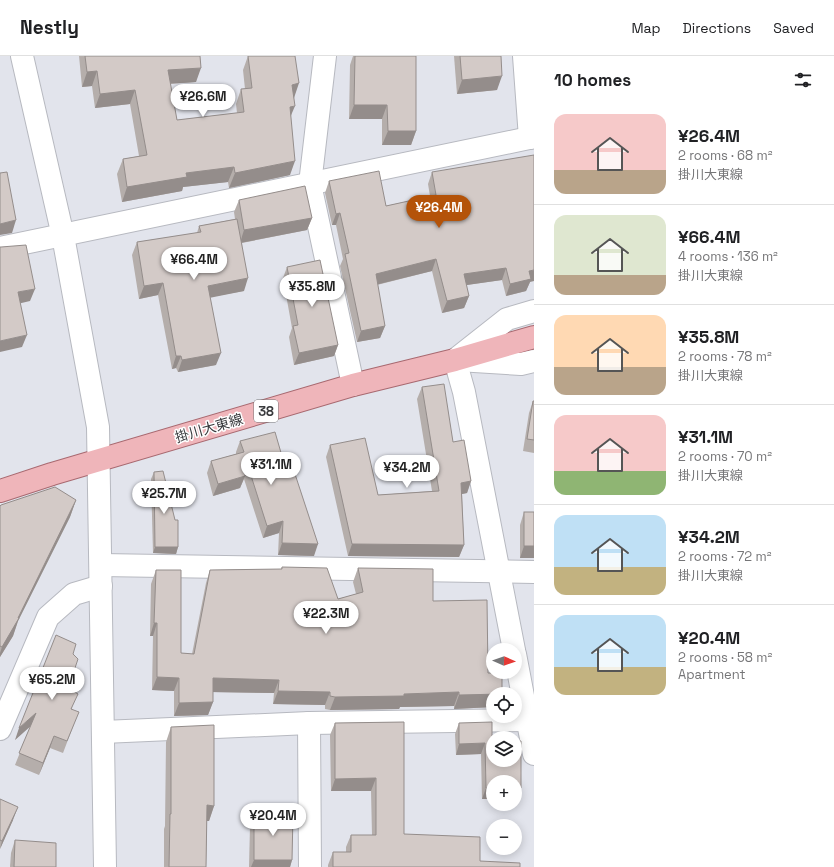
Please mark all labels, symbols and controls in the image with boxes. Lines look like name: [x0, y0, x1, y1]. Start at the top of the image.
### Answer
text: Nestly: [20, 15, 79, 40]
text: Map: [631, 19, 661, 37]
text: Directions: [683, 19, 751, 37]
text: Saved: [773, 19, 814, 37]
text: 10 homes: [554, 69, 631, 91]
icon: filters: [792, 69, 814, 91]
pin: ¥26.6M: [170, 84, 236, 118]
text: ¥26.6M: [179, 88, 227, 105]
text: ¥26.4M: [678, 125, 740, 147]
icon: home: [586, 130, 634, 178]
text: 2 rooms · 68 m²: [678, 147, 772, 164]
text: 掛川大東線: [678, 166, 743, 183]
pin: ¥26.4M: [406, 195, 472, 229]
text: ¥26.4M: [415, 199, 463, 216]
text: ¥66.4M: [678, 226, 740, 248]
icon: home: [586, 231, 634, 279]
pin: ¥66.4M: [161, 247, 227, 281]
text: 4 rooms · 136 m²: [678, 248, 778, 265]
text: ¥66.4M: [170, 251, 218, 268]
text: 掛川大東線: [678, 267, 743, 284]
pin: ¥35.8M: [279, 274, 345, 308]
text: ¥35.8M: [289, 278, 335, 295]
text: ¥35.8M: [678, 326, 739, 348]
icon: home: [586, 331, 634, 379]
text: 2 rooms · 78 m²: [678, 348, 772, 365]
text: 掛川大東線: [678, 367, 743, 384]
road number: 38: [254, 400, 278, 422]
street label: 掛川大東線: [173, 410, 245, 446]
text: ¥31.1M: [678, 426, 733, 448]
icon: home: [586, 431, 634, 479]
text: 2 rooms · 70 m²: [678, 448, 772, 465]
pin: ¥31.1M: [238, 452, 304, 486]
pin: ¥34.2M: [374, 455, 440, 489]
text: ¥31.1M: [250, 456, 292, 473]
text: ¥34.2M: [383, 459, 431, 476]
text: 掛川大東線: [678, 467, 743, 484]
pin: ¥25.7M: [131, 481, 197, 515]
text: ¥25.7M: [141, 485, 187, 502]
text: ¥34.2M: [678, 526, 740, 548]
icon: home: [586, 531, 634, 579]
text: 2 rooms · 72 m²: [678, 548, 771, 565]
text: 掛川大東線: [678, 567, 743, 584]
pin: ¥22.3M: [293, 601, 359, 635]
text: ¥22.3M: [303, 605, 349, 622]
text: ¥20.4M: [678, 627, 740, 649]
icon: home: [586, 631, 634, 679]
north arrow: [486, 643, 522, 679]
map controls: [486, 643, 522, 855]
text: 2 rooms · 58 m²: [678, 649, 772, 666]
text: Apartment: [678, 666, 746, 683]
pin: ¥65.2M: [19, 667, 85, 701]
text: ¥65.2M: [29, 671, 75, 688]
button: locate: [486, 687, 522, 723]
button: layers: [486, 731, 522, 767]
button: +: [486, 775, 522, 811]
pin: ¥20.4M: [240, 803, 306, 837]
text: ¥20.4M: [249, 807, 297, 824]
button: −: [486, 819, 522, 855]

